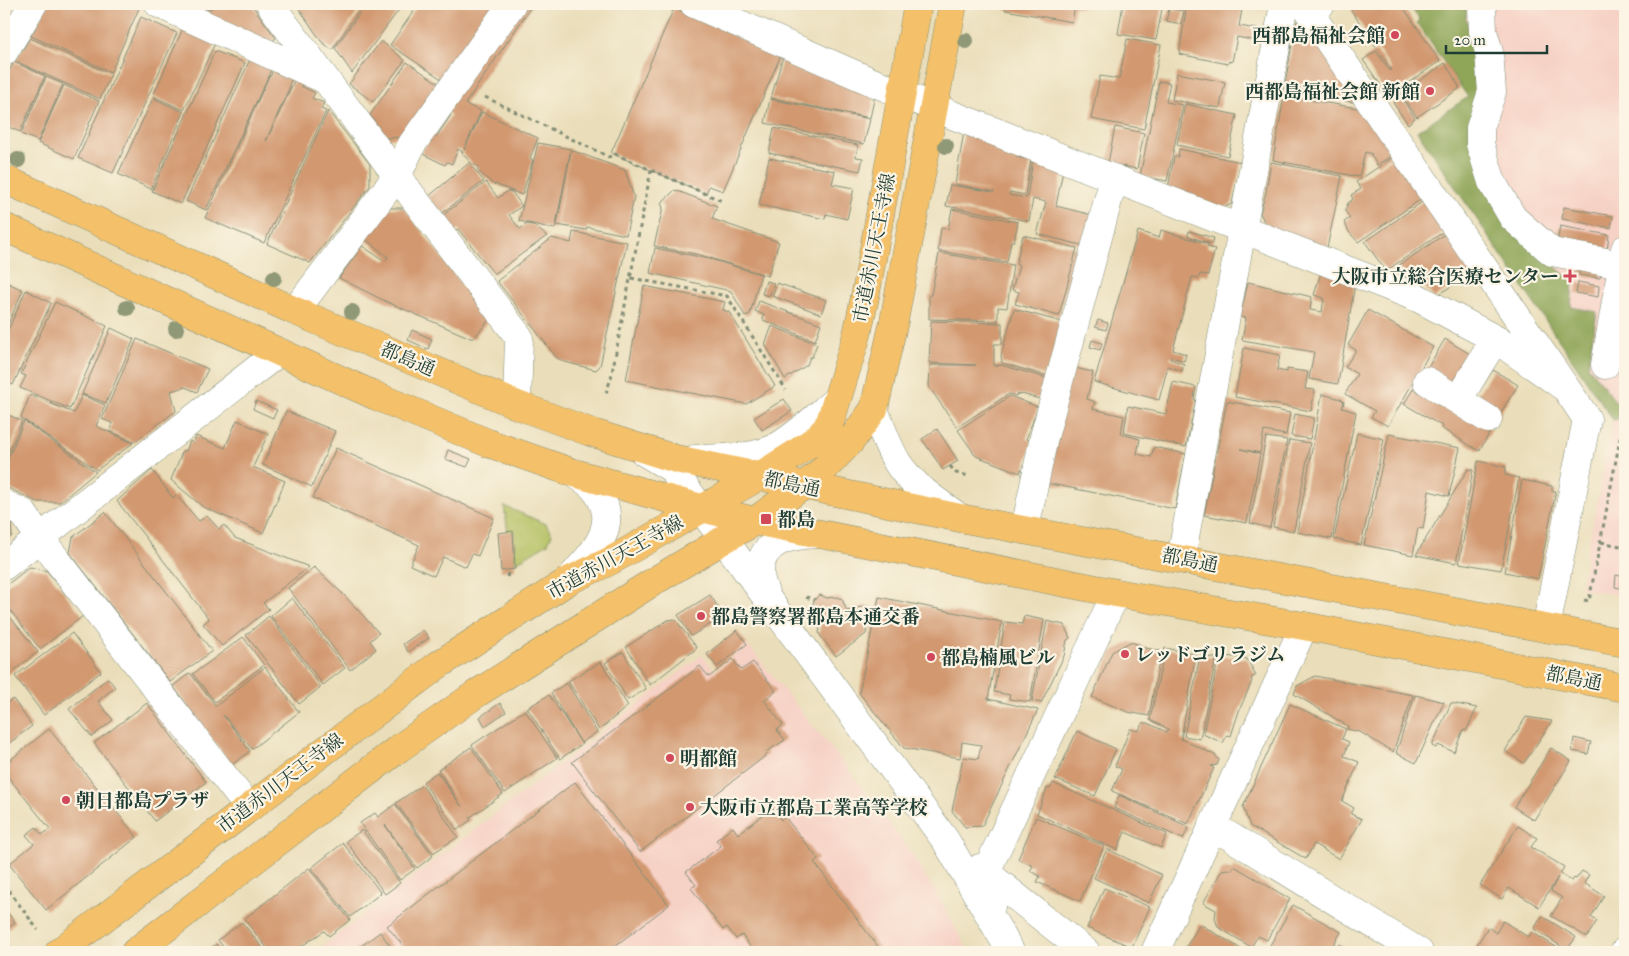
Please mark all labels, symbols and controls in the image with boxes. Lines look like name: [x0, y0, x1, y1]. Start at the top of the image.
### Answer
scale bar: [1446, 22, 1548, 54]
place label: 西都島福祉会館: [1252, 24, 1385, 47]
marker: 西都島福祉会館: [1389, 29, 1401, 41]
text: 20 m: [1454, 31, 1486, 49]
place label: 西都島福祉会館 新館: [1245, 80, 1420, 103]
marker: 西都島福祉会館 新館: [1424, 85, 1436, 97]
street label: 市道赤川天王寺線: [848, 171, 900, 325]
place label: 大阪市立総合医療センター: [1332, 265, 1559, 288]
marker: 大阪市立総合医療センター: [1563, 269, 1577, 283]
street label: 都島通: [377, 337, 439, 381]
street label: 都島通: [762, 467, 822, 501]
place label: 都島: [777, 508, 815, 531]
street label: 市道赤川天王寺線: [543, 510, 687, 604]
marker: 都島: [759, 512, 773, 526]
street label: 都島通: [1160, 543, 1220, 577]
place label: 都島警察署都島本通交番: [711, 605, 920, 628]
marker: 都島警察署都島本通交番: [695, 610, 707, 622]
place label: レッドゴリラジム: [1135, 643, 1285, 666]
place label: 都島楠風ビル: [941, 646, 1055, 669]
marker: レッドゴリラジム: [1119, 648, 1131, 660]
marker: 都島楠風ビル: [925, 651, 937, 663]
street label: 都島通: [1544, 661, 1604, 695]
street label: 市道赤川天王寺線: [212, 728, 348, 838]
place label: 明都館: [680, 747, 737, 770]
marker: 明都館: [664, 752, 676, 764]
place label: 朝日都島プラザ: [76, 789, 209, 812]
marker: 朝日都島プラザ: [60, 794, 72, 806]
place label: 大阪市立都島工業高等学校: [700, 796, 928, 819]
marker: 大阪市立都島工業高等学校: [684, 801, 696, 813]

